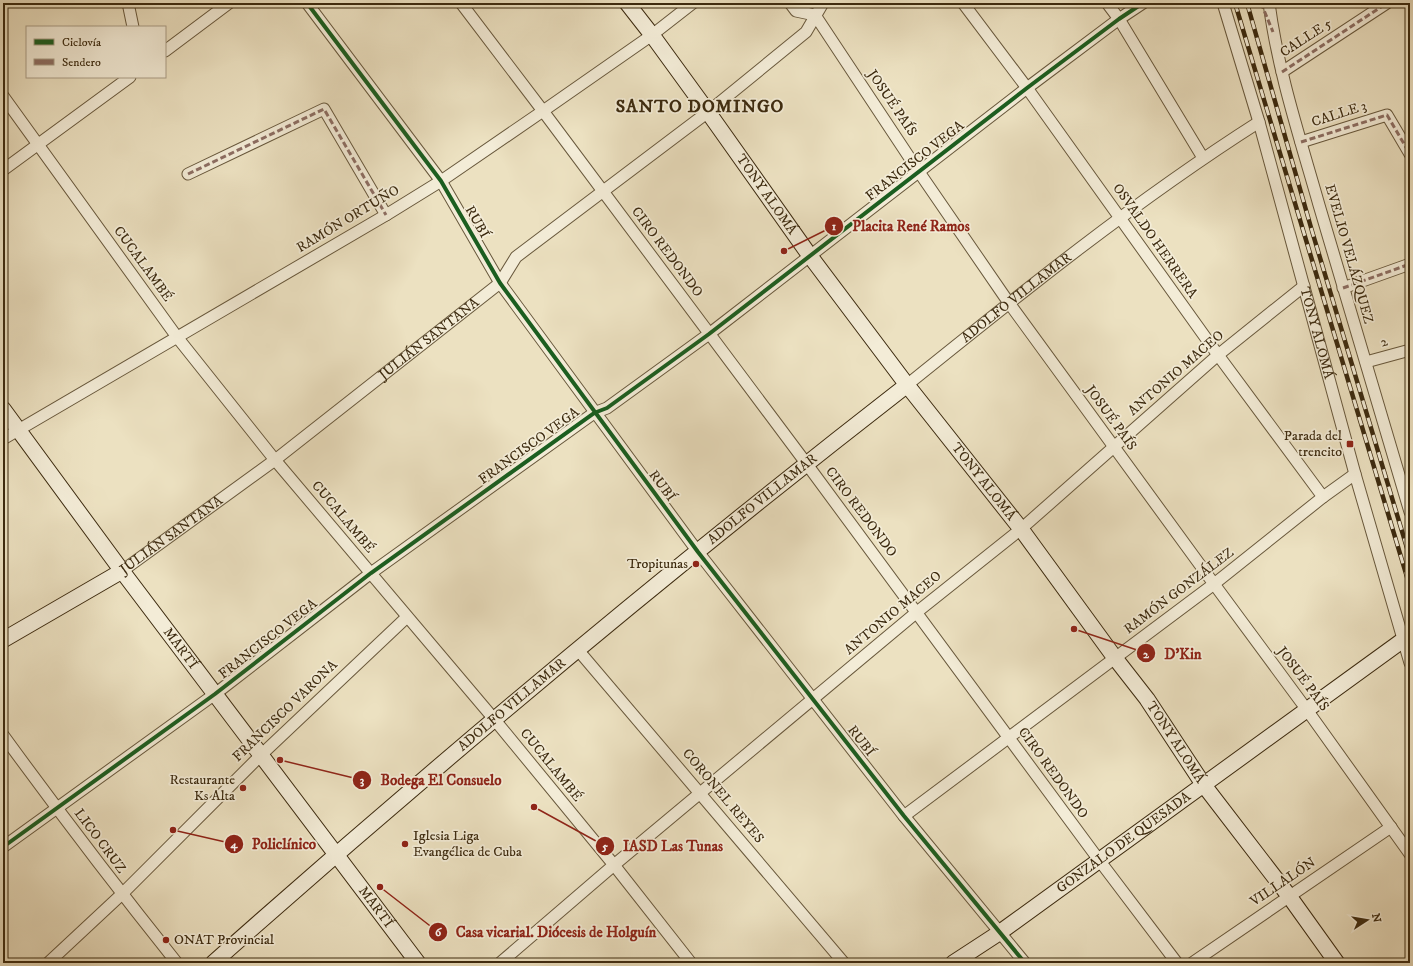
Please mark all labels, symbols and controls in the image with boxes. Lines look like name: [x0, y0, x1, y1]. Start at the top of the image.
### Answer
street label: CALLE 5: [1277, 15, 1335, 61]
legend: [26, 26, 166, 78]
text: Ciclovía: [62, 35, 102, 50]
text: Sendero: [62, 55, 101, 70]
street label: JOSUÉ PAÍS: [862, 65, 921, 140]
district label: SANTO DOMINGO: [616, 96, 784, 118]
street label: CALLE 3: [1309, 97, 1369, 131]
street label: FRANCISCO VEGA: [862, 116, 969, 205]
street label: TONY ALOMÁ: [732, 151, 802, 239]
street label: OSVALDO HERRERA: [1109, 180, 1202, 303]
street label: RAMÓN ORTUÑO: [293, 181, 403, 257]
street label: EVELIO VELÁZQUEZ: [1320, 182, 1378, 326]
street label: RUBÍ: [461, 203, 494, 243]
street label: CIRO REDONDO: [627, 203, 707, 301]
callout: Placita René Ramos: [824, 212, 977, 239]
text: Placita René Ramos: [852, 217, 970, 236]
text: 1: [832, 219, 837, 234]
street label: CUCALAMBÉ: [110, 223, 177, 305]
street label: ADOLFO VILLAMAR: [958, 248, 1076, 347]
street label: TONY ALOMÁ: [1295, 285, 1338, 382]
street label: JULIÁN SANTANA: [374, 293, 484, 385]
street label: ANTONIO MACEO: [1124, 326, 1228, 420]
street label: 2: [1378, 332, 1390, 352]
street label: JOSUÉ PAÍS: [1080, 380, 1141, 454]
street label: FRANCISCO VEGA: [475, 403, 584, 489]
place label: Parada del trencito: [1284, 427, 1343, 461]
street label: TONY ALOMÁ: [947, 439, 1021, 525]
marker: Parada del trencito: [1345, 439, 1355, 449]
street label: ADOLFO VILLAMAR: [704, 449, 821, 549]
street label: CIRO REDONDO: [821, 463, 901, 561]
street label: RUBÍ: [644, 467, 680, 506]
street label: CUCALAMBÉ: [307, 477, 379, 557]
street label: JULIÁN SANTANA: [115, 491, 227, 580]
street label: RAMÓN GONZÁLEZ: [1120, 544, 1238, 638]
place label: Tropitunas: [627, 555, 688, 573]
marker: Tropitunas: [691, 559, 701, 569]
street label: ANTONIO MACEO: [841, 567, 945, 659]
street label: FRANCISCO VEGA: [215, 594, 322, 683]
street label: MARTÍ: [159, 624, 203, 674]
callout: D’Kin: [1136, 640, 1209, 667]
street label: JOSUÉ PAÍS: [1272, 642, 1333, 715]
text: D’Kin: [1164, 645, 1202, 664]
text: 2: [1143, 647, 1150, 662]
street label: ADOLFO VILLAMAR: [454, 654, 570, 755]
street label: FRANCISCO VARONA: [229, 655, 342, 766]
street label: TONY ALOMÁ: [1142, 698, 1210, 788]
street label: RUBÍ: [843, 722, 879, 761]
street label: CIRO REDONDO: [1014, 724, 1092, 822]
street label: CUCALAMBÉ: [516, 725, 586, 805]
street label: CORONEL REYES: [678, 745, 768, 847]
callout: Bodega El Consuelo: [352, 767, 509, 794]
place label: Restaurante Ks Alta: [169, 771, 235, 805]
text: Bodega El Consuelo: [380, 771, 502, 790]
text: 3: [360, 773, 365, 788]
marker: Restaurante Ks Alta: [238, 783, 248, 793]
street label: GONZALO DE QUESADA: [1053, 787, 1195, 897]
street label: LICO CRUZ: [70, 805, 130, 877]
place label: Iglesia Liga Evangélica de Cuba: [413, 827, 522, 861]
callout: Policlínico: [224, 831, 324, 858]
callout: IASD Las Tunas: [595, 832, 731, 859]
text: Policlínico: [252, 835, 317, 854]
text: 4: [230, 837, 239, 852]
text: IASD Las Tunas: [623, 837, 723, 856]
marker: Iglesia Liga Evangélica de Cuba: [400, 839, 410, 849]
text: 5: [601, 839, 608, 854]
street label: VILLALÓN: [1246, 853, 1320, 911]
street label: MARTÍ: [354, 883, 398, 932]
north arrow: [1347, 900, 1387, 940]
text: N: [1368, 912, 1384, 924]
callout: Casa vicarial. Diócesis de Holguín: [428, 919, 664, 946]
text: Casa vicarial. Diócesis de Holguín: [456, 923, 657, 942]
text: 6: [435, 925, 442, 940]
place label: ONAT Provincial: [174, 931, 275, 949]
marker: ONAT Provincial: [161, 935, 171, 945]

